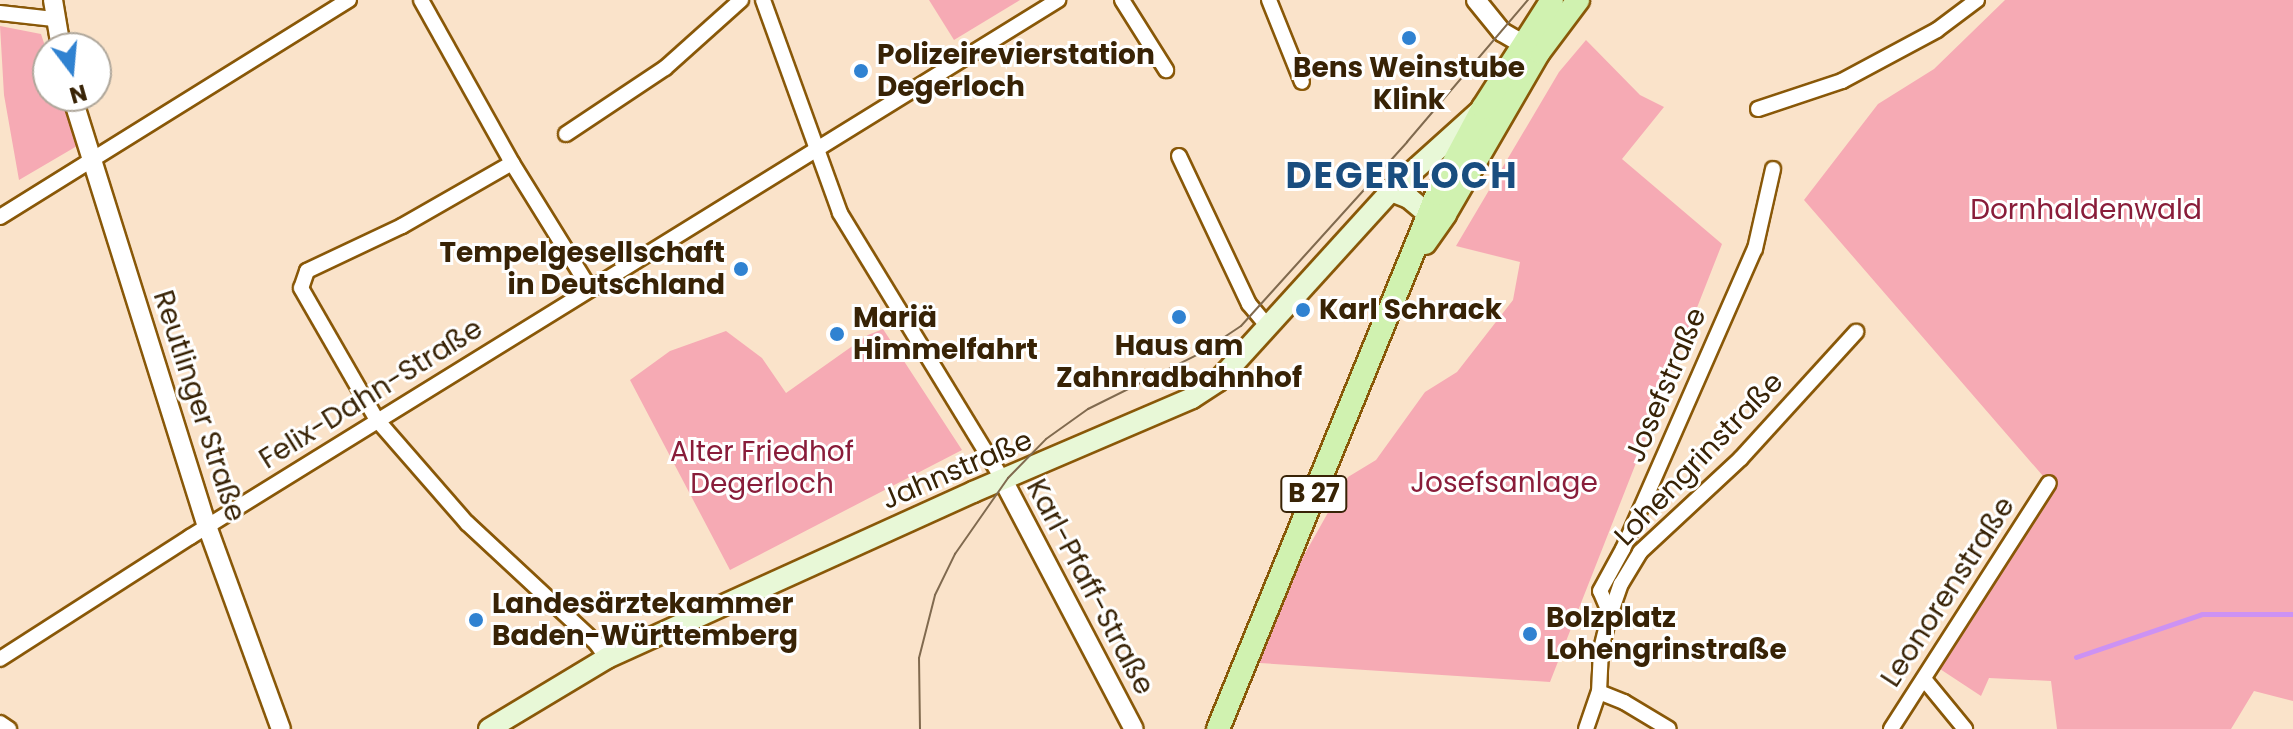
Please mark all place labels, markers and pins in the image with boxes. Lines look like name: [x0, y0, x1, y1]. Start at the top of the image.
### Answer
marker: Bens Weinstube Klink: [1400, 29, 1418, 47]
place label: Polizeirevierstation Degerloch: [877, 38, 1155, 104]
place label: Bens Weinstube Klink: [1293, 51, 1525, 117]
marker: Polizeirevierstation Degerloch: [852, 62, 870, 80]
place label: Tempelgesellschaft in Deutschland: [439, 236, 725, 302]
marker: Tempelgesellschaft in Deutschland: [732, 260, 750, 278]
place label: Karl Schrack: [1319, 293, 1502, 327]
place label: Mariä Himmelfahrt: [853, 301, 1038, 367]
marker: Karl Schrack: [1294, 301, 1312, 319]
marker: Haus am Zahnradbahnhof: [1170, 308, 1188, 326]
marker: Mariä Himmelfahrt: [828, 325, 846, 343]
place label: Haus am Zahnradbahnhof: [1056, 329, 1302, 395]
place label: Landesärztekammer Baden-Württemberg: [492, 587, 798, 653]
place label: Bolzplatz Lohengrinstraße: [1546, 601, 1787, 667]
marker: Landesärztekammer Baden-Württemberg: [467, 611, 485, 629]
marker: Bolzplatz Lohengrinstraße: [1521, 625, 1539, 643]

